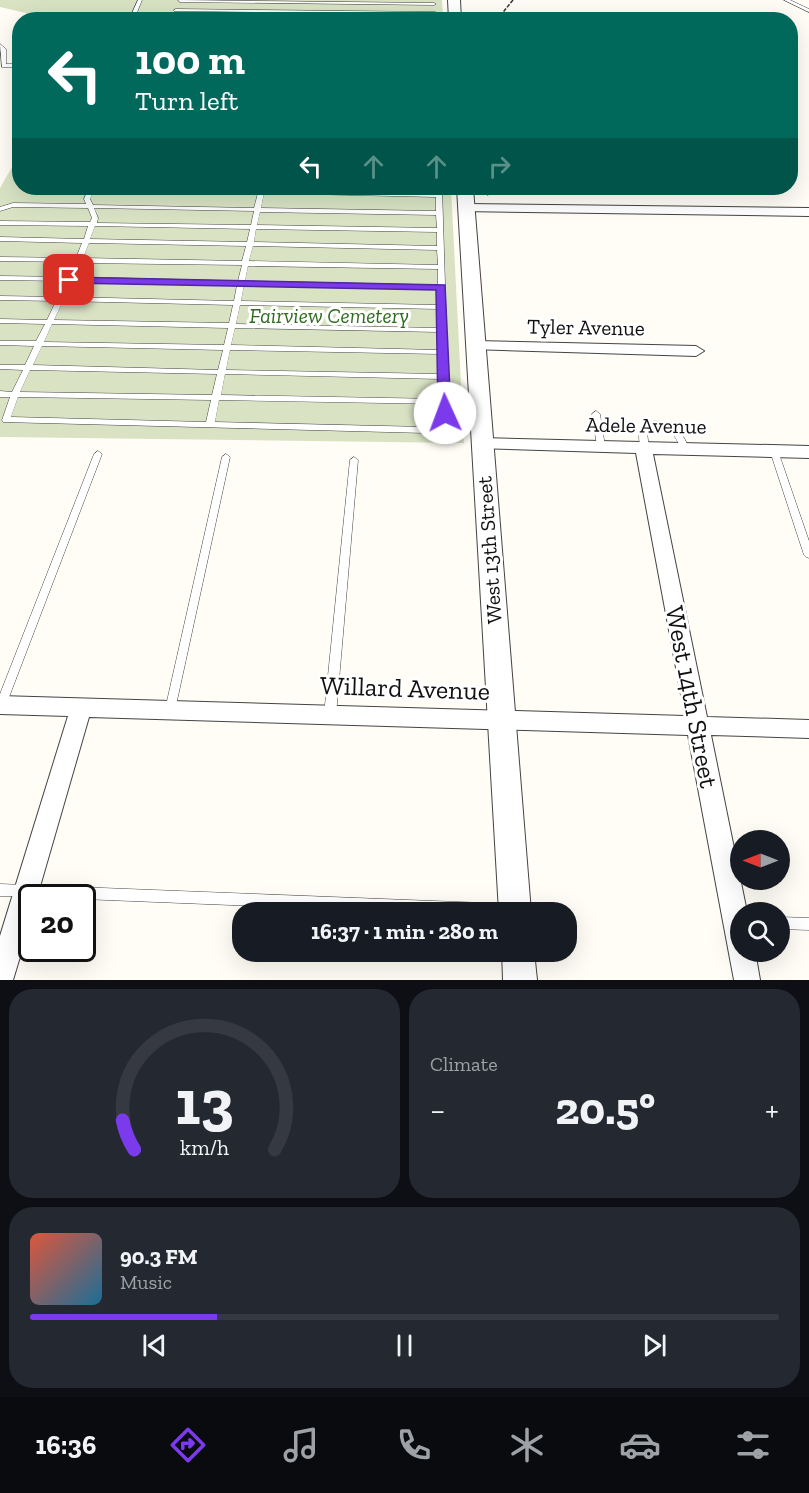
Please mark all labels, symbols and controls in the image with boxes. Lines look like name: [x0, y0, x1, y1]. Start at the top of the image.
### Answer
text: 100 m: [135, 34, 245, 85]
icon: left: [36, 36, 114, 114]
text: Turn left: [135, 85, 238, 117]
icon: left: [294, 150, 327, 183]
icon: ahead: [357, 150, 390, 183]
icon: ahead: [420, 150, 453, 183]
icon: right: [483, 150, 516, 183]
pin: [43, 254, 94, 305]
icon: arrive: [52, 263, 85, 296]
park label: Fairview Cemetery: [249, 303, 409, 328]
street label: Tyler Avenue: [527, 313, 645, 341]
position arrow: [413, 381, 477, 445]
street label: Adele Avenue: [585, 411, 707, 439]
street label: West 13th Street: [471, 475, 507, 625]
street label: West 14th Street: [659, 603, 725, 791]
street label: Willard Avenue: [319, 669, 491, 707]
north arrow: [730, 830, 790, 890]
map controls: [730, 830, 790, 962]
speed limit sign: 20: [18, 884, 96, 962]
button: search: [730, 902, 790, 962]
text: 16:37 · 1 min · 280 m: [311, 918, 498, 945]
text: Climate: [430, 1052, 498, 1076]
text: 13: [175, 1065, 234, 1140]
text: 20.5°: [555, 1082, 655, 1136]
text: −: [430, 1090, 445, 1129]
text: +: [765, 1090, 779, 1129]
text: km/h: [180, 1136, 229, 1161]
text: 90.3 FM: [120, 1243, 198, 1270]
text: Music: [120, 1270, 172, 1294]
icon: previous: [138, 1329, 171, 1362]
icon: pause: [388, 1329, 421, 1362]
icon: next: [638, 1329, 671, 1362]
icon: directions: [167, 1424, 209, 1466]
icon: music: [280, 1424, 322, 1466]
icon: phone: [393, 1424, 435, 1466]
icon: climate: [506, 1424, 548, 1466]
icon: car: [619, 1424, 661, 1466]
icon: filters: [732, 1424, 774, 1466]
text: 16:36: [35, 1429, 96, 1461]

